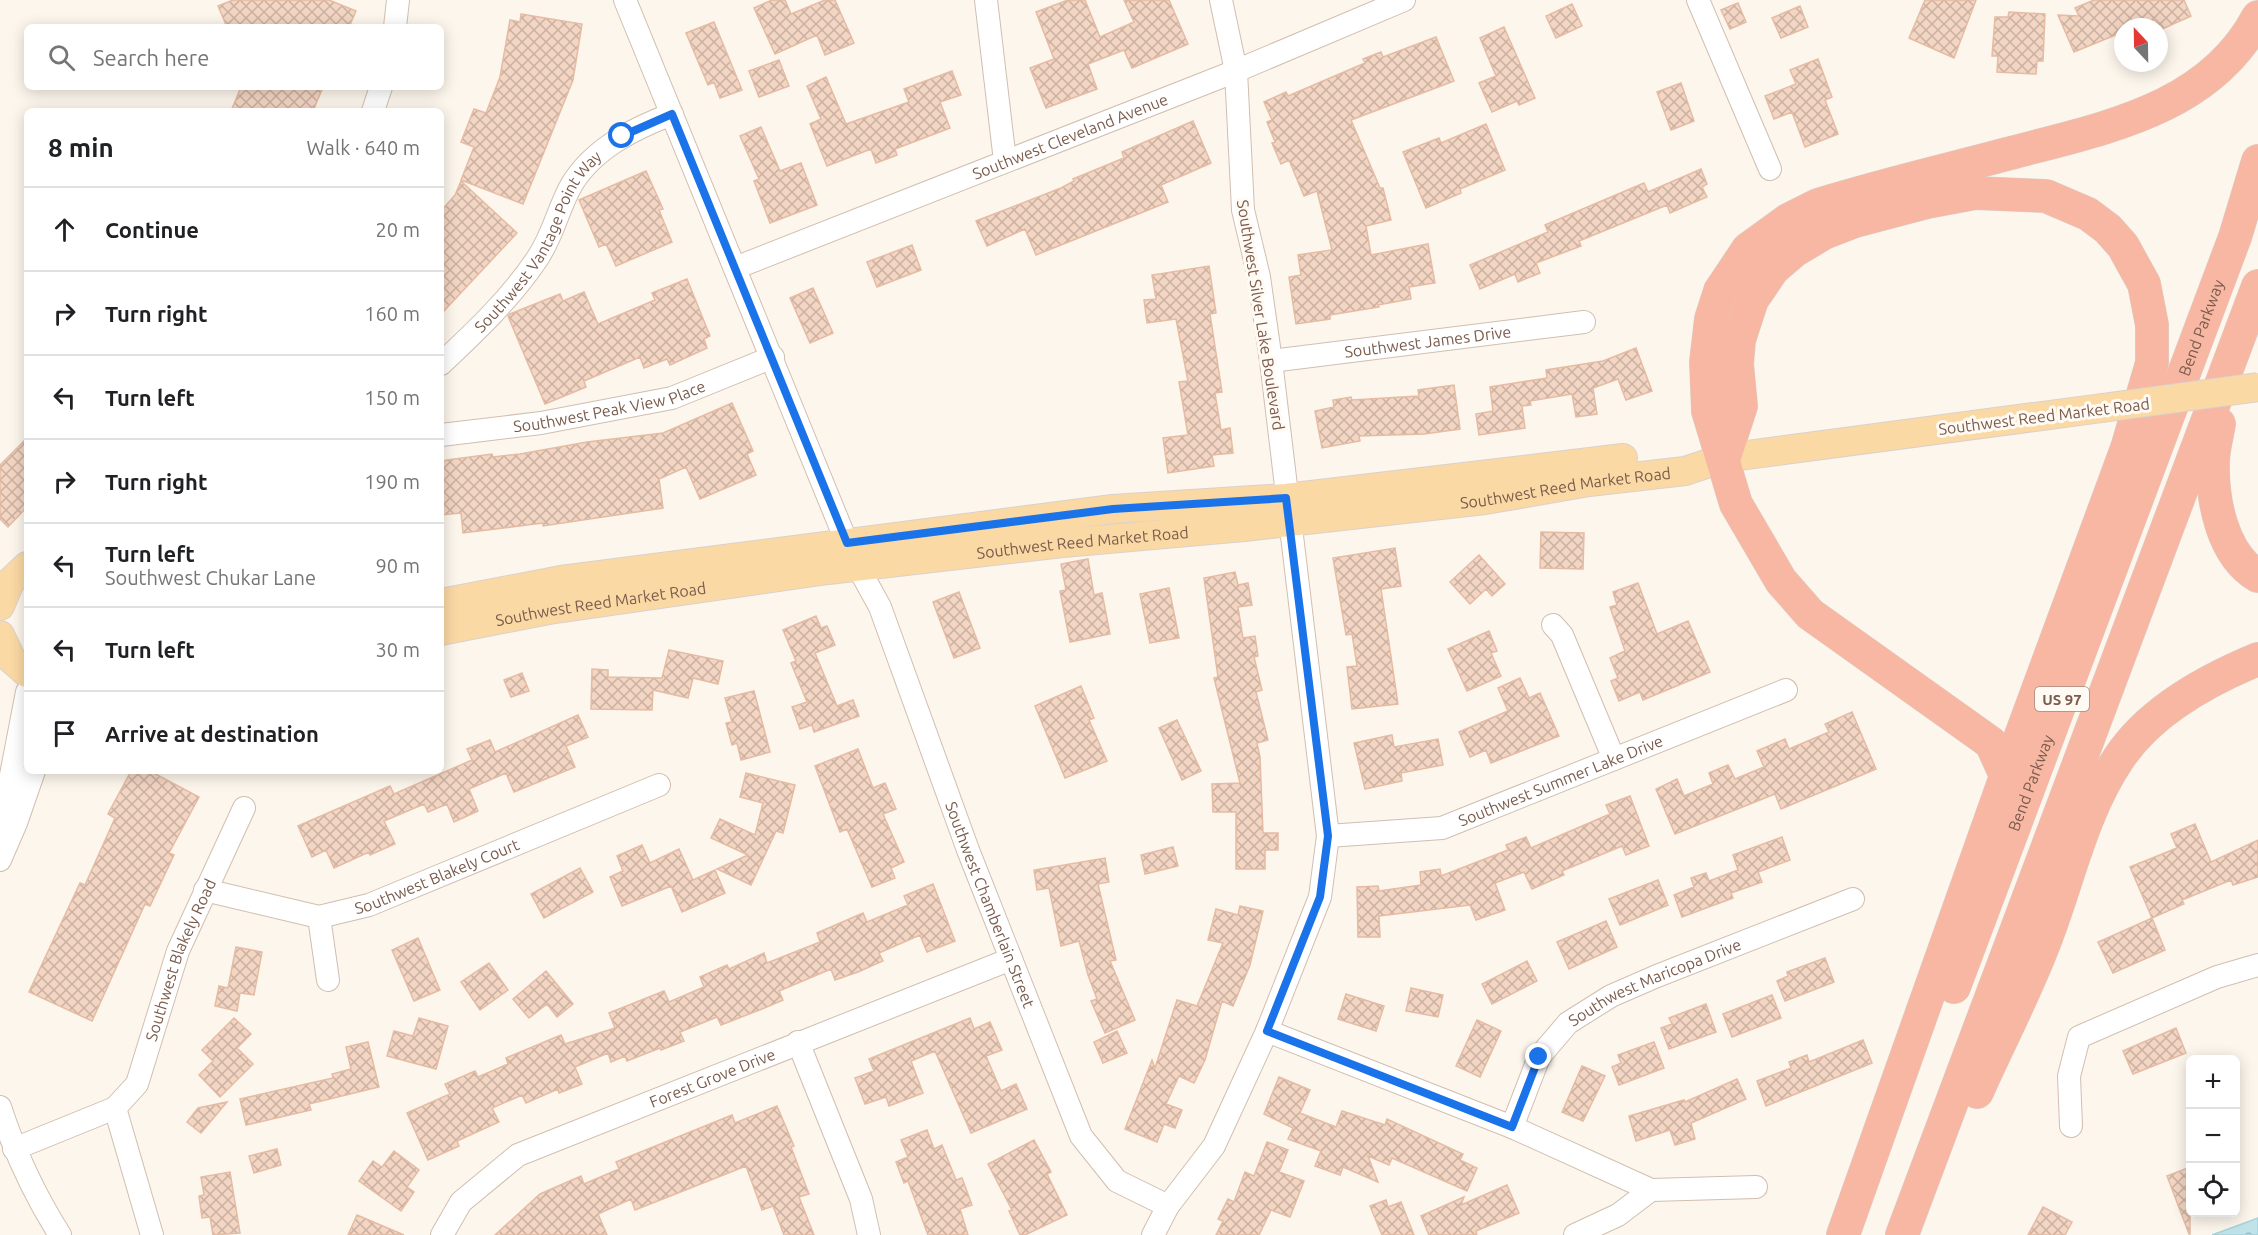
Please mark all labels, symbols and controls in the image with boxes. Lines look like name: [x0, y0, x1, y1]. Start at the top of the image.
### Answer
north arrow: [2114, 18, 2168, 72]
search box: [24, 24, 444, 90]
icon: search: [45, 41, 78, 74]
text: Search here: [93, 45, 209, 70]
street label: Southwest Cleveland Avenue: [970, 90, 1170, 183]
route start: [608, 122, 634, 148]
text: 8 min: [48, 133, 114, 162]
text: Walk · 640 m: [307, 136, 420, 159]
street label: Southwest Vantage Point Way: [471, 147, 605, 336]
street label: Southwest Silver Lake Boulevard: [1234, 199, 1288, 431]
icon: ahead: [48, 213, 81, 246]
text: Continue: [105, 217, 199, 242]
text: 20 m: [376, 218, 420, 241]
street label: Bend Parkway: [2175, 277, 2227, 378]
icon: right: [48, 297, 81, 330]
text: Turn right: [105, 301, 207, 326]
text: 160 m: [364, 302, 420, 325]
street label: Southwest James Drive: [1343, 322, 1512, 361]
street label: Southwest Peak View Place: [512, 376, 708, 435]
icon: left: [48, 381, 81, 414]
text: Turn left: [105, 385, 195, 410]
text: 150 m: [364, 386, 420, 409]
street label: Southwest Reed Market Road: [1937, 394, 2151, 438]
street label: Southwest Reed Market Road: [1459, 464, 1672, 512]
icon: right: [48, 465, 81, 498]
text: Turn right: [105, 469, 207, 494]
text: 190 m: [364, 470, 420, 493]
street label: Southwest Reed Market Road: [976, 523, 1189, 562]
text: Turn left: [105, 541, 195, 566]
icon: left: [48, 549, 81, 582]
text: 90 m: [376, 554, 420, 577]
text: Southwest Chukar Lane: [105, 566, 316, 589]
street label: Southwest Reed Market Road: [494, 579, 707, 629]
icon: left: [48, 633, 81, 666]
text: Turn left: [105, 637, 195, 662]
text: 30 m: [376, 638, 420, 661]
road number: US 97: [2035, 687, 2089, 711]
icon: arrive: [48, 717, 81, 750]
text: Arrive at destination: [105, 721, 319, 746]
street label: Southwest Summer Lake Drive: [1456, 731, 1665, 830]
street label: Bend Parkway: [2004, 732, 2057, 834]
street label: Southwest Chamberlain Street: [942, 799, 1039, 1011]
street label: Southwest Blakely Court: [353, 835, 522, 917]
street label: Southwest Blakely Road: [142, 876, 219, 1043]
street label: Southwest Maricopa Drive: [1565, 935, 1744, 1030]
route end: [1525, 1043, 1551, 1069]
street label: Forest Grove Drive: [647, 1045, 778, 1111]
map controls: [2186, 1055, 2240, 1217]
button: +: [2186, 1055, 2240, 1109]
button: −: [2186, 1109, 2240, 1163]
button: locate: [2186, 1163, 2240, 1217]

